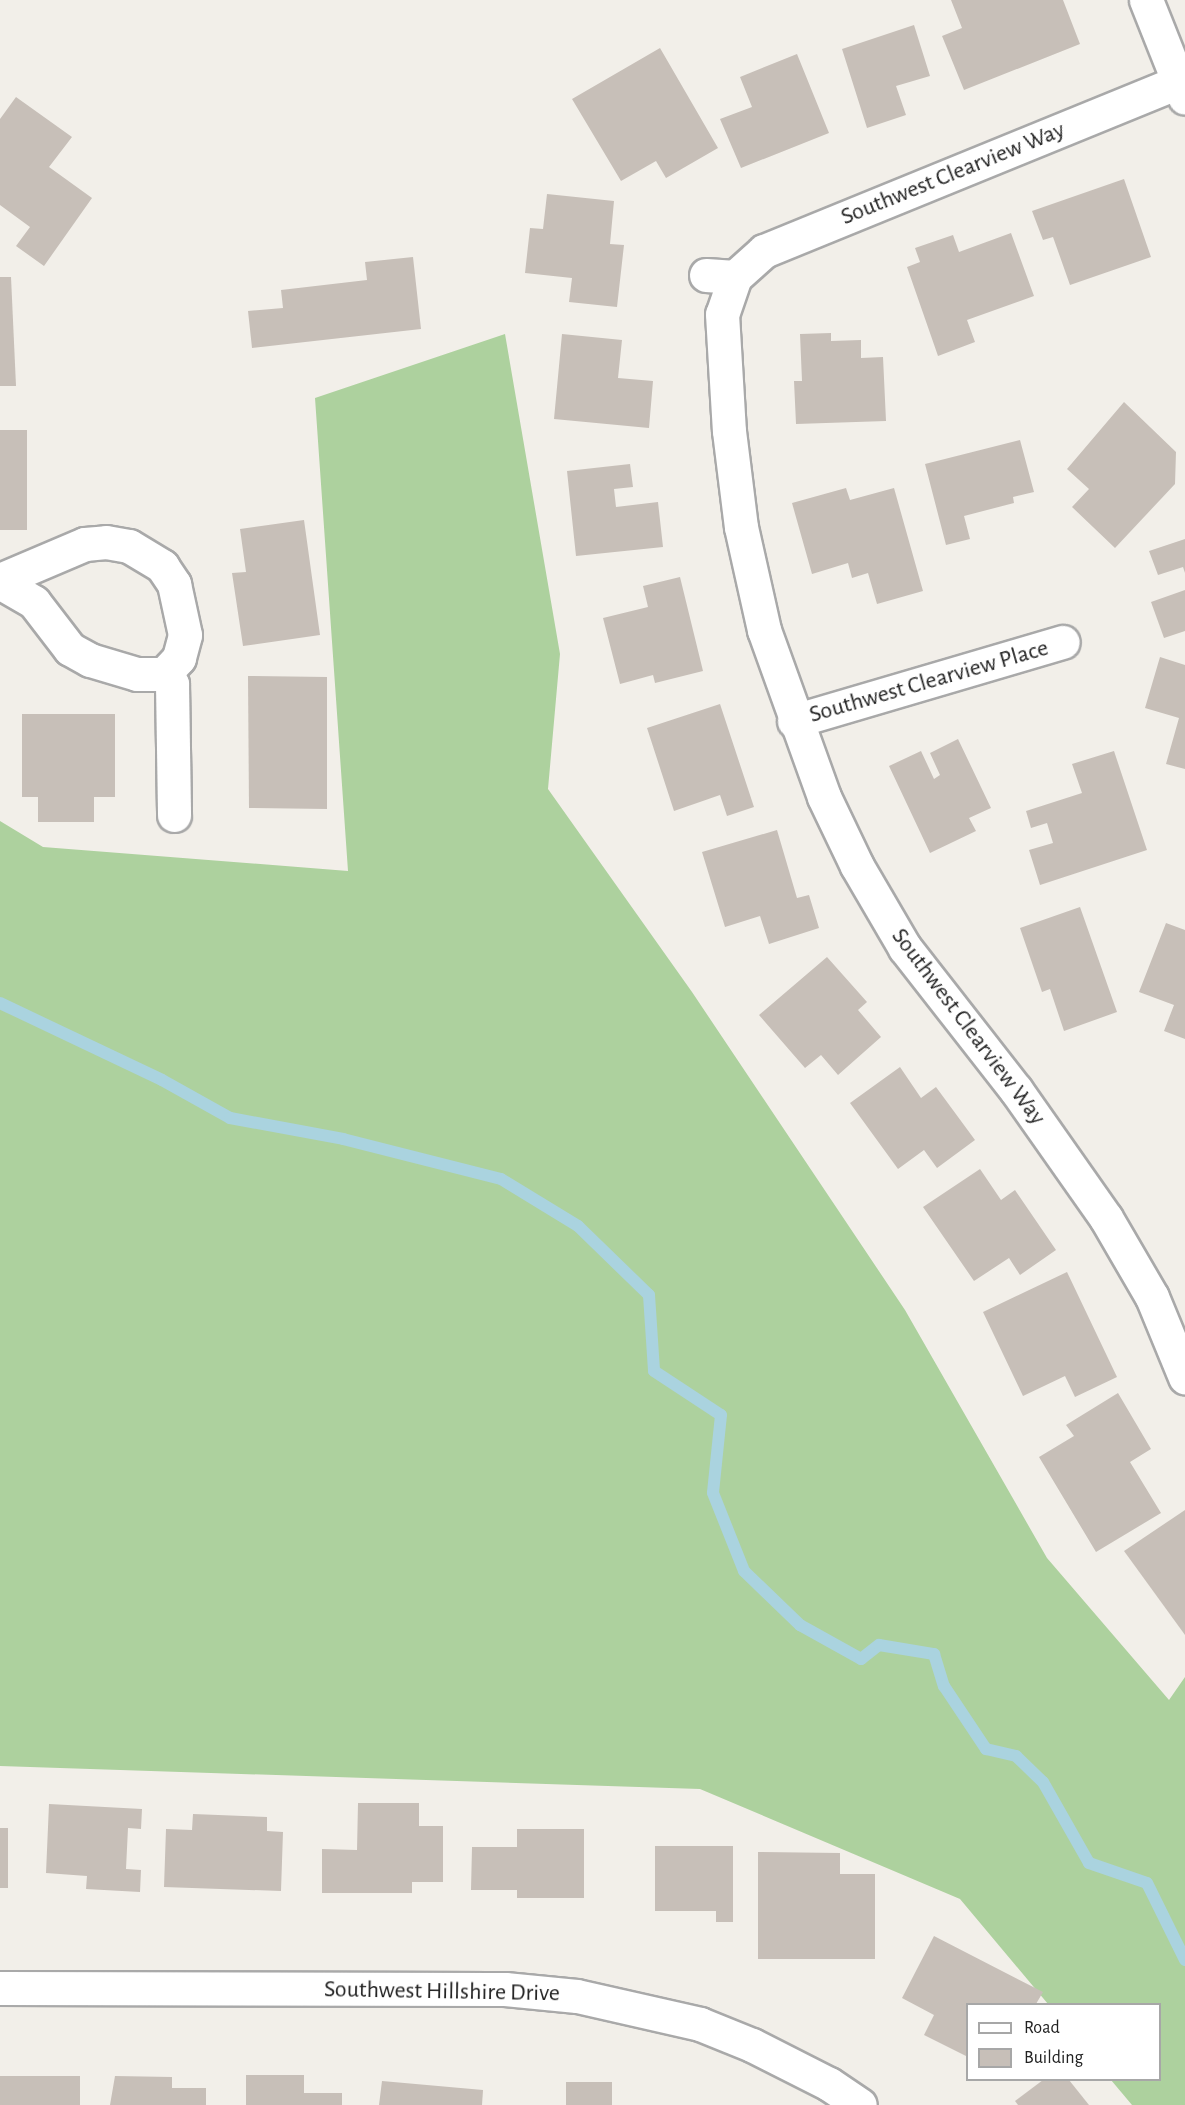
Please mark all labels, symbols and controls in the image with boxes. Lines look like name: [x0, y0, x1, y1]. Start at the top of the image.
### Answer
street label: Southwest Clearview Way: [837, 116, 1069, 232]
street label: Southwest Clearview Place: [806, 634, 1052, 730]
street label: Southwest Clearview Way: [885, 923, 1051, 1131]
street label: Southwest Hillshire Drive: [324, 1976, 560, 2008]
legend: [966, 2003, 1161, 2081]
text: Road: [1024, 2019, 1060, 2037]
text: Building: [1024, 2049, 1083, 2067]

